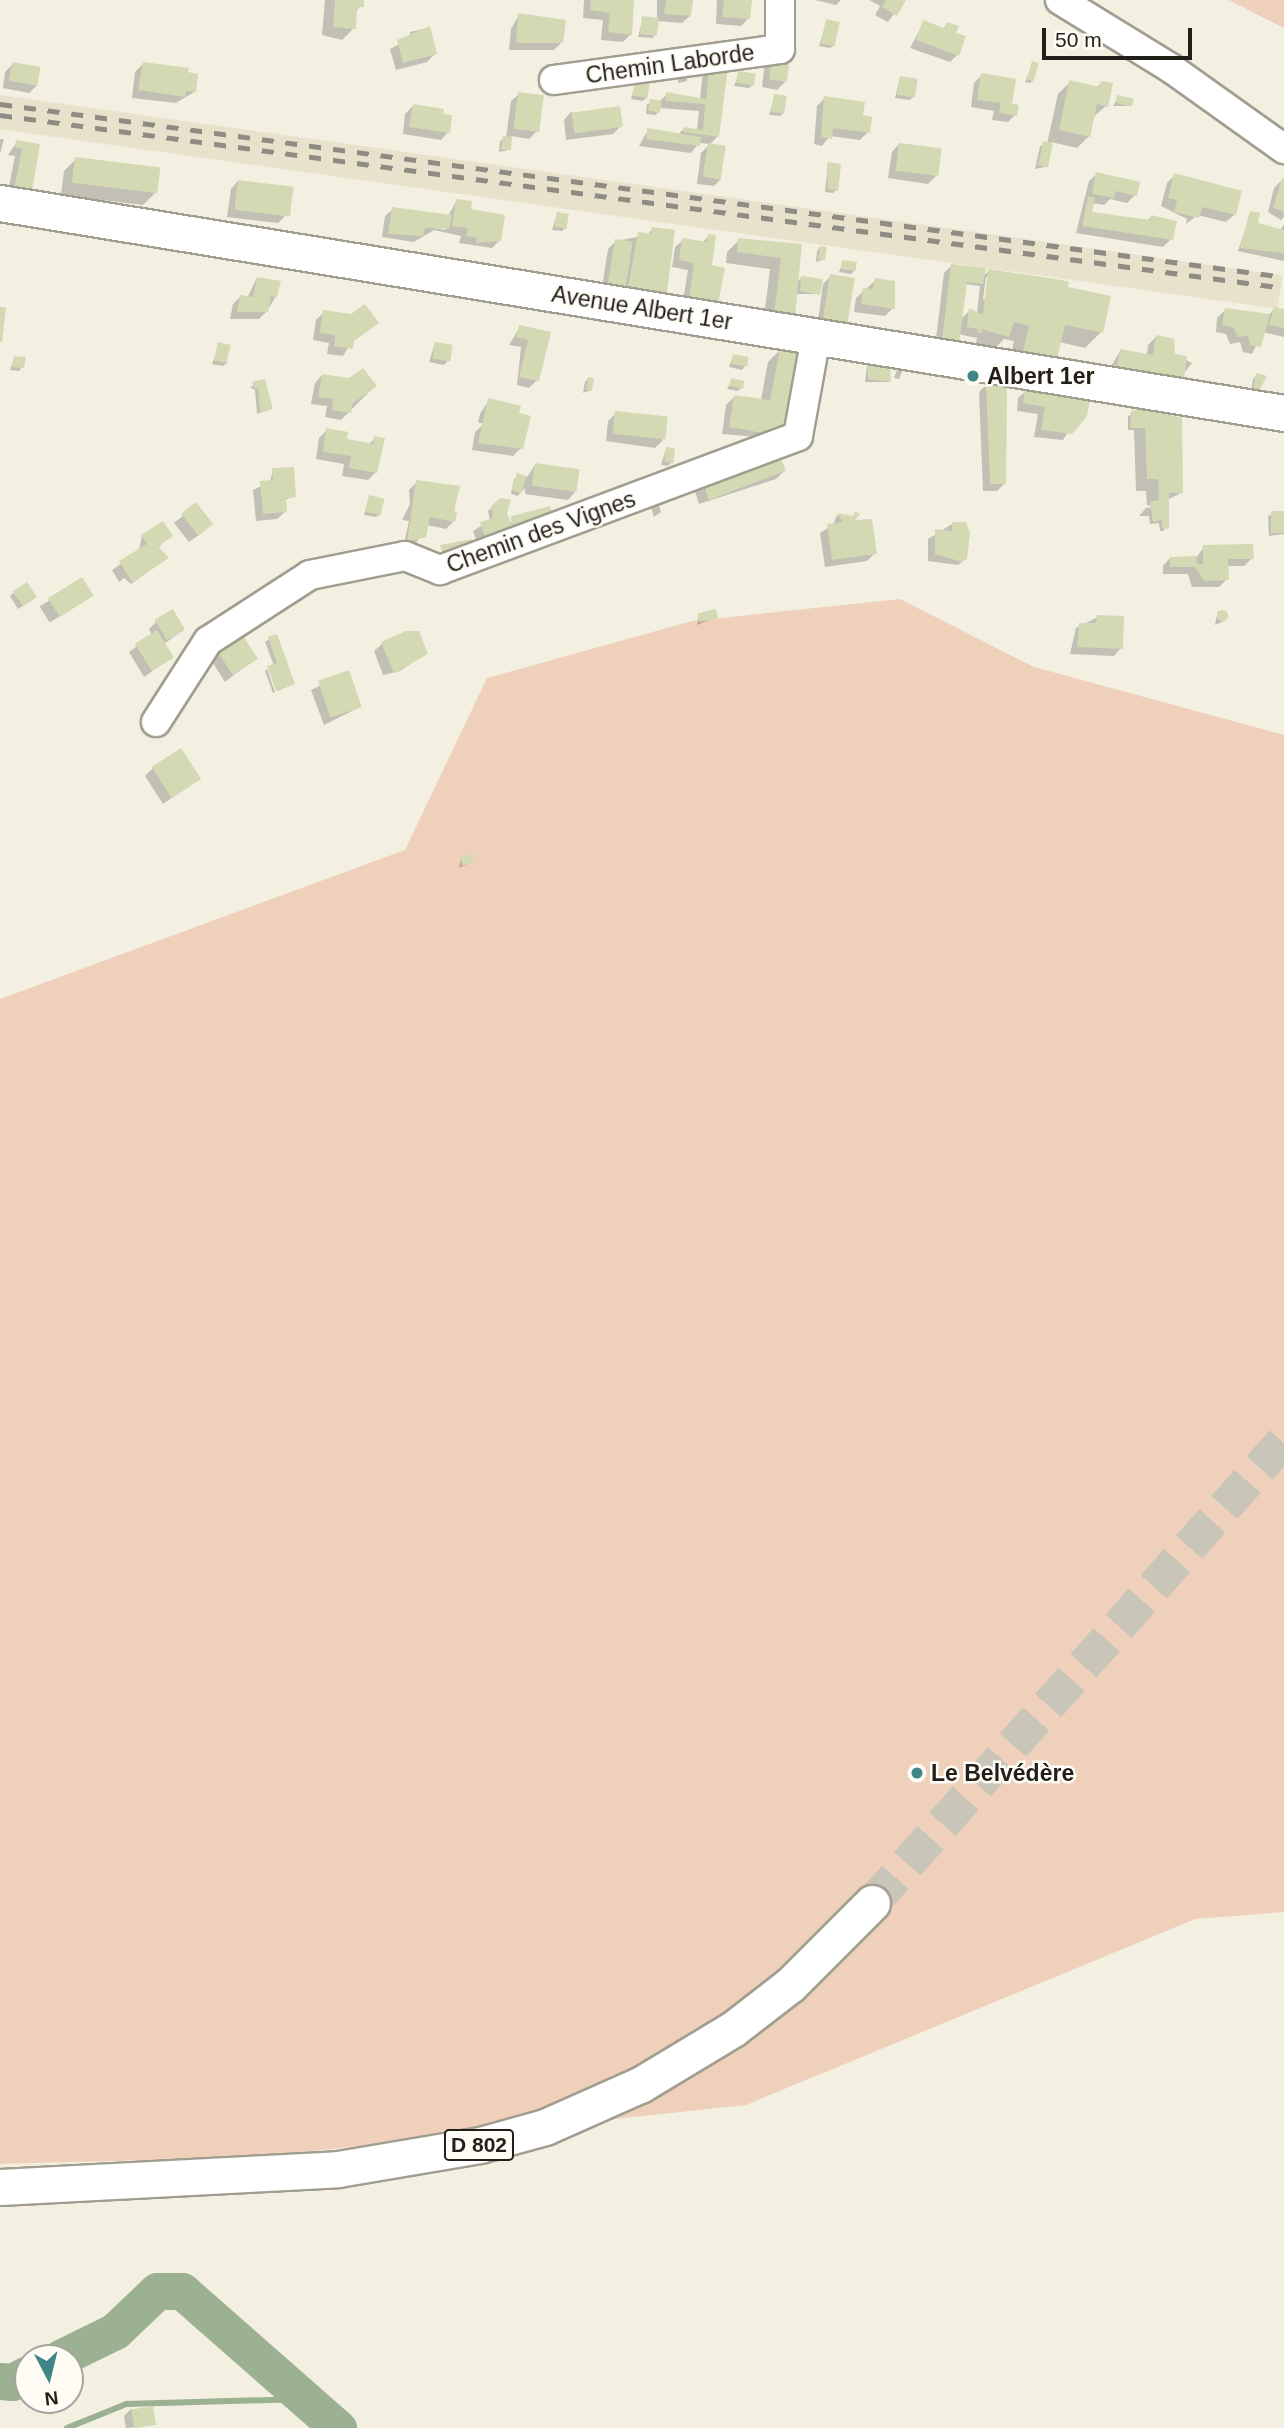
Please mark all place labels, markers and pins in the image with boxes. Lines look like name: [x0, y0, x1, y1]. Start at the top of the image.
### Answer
place label: Albert 1er: [987, 362, 1094, 390]
marker: Albert 1er: [965, 368, 981, 384]
place label: Le Belvédère: [931, 1759, 1074, 1787]
marker: Le Belvédère: [909, 1765, 925, 1781]

